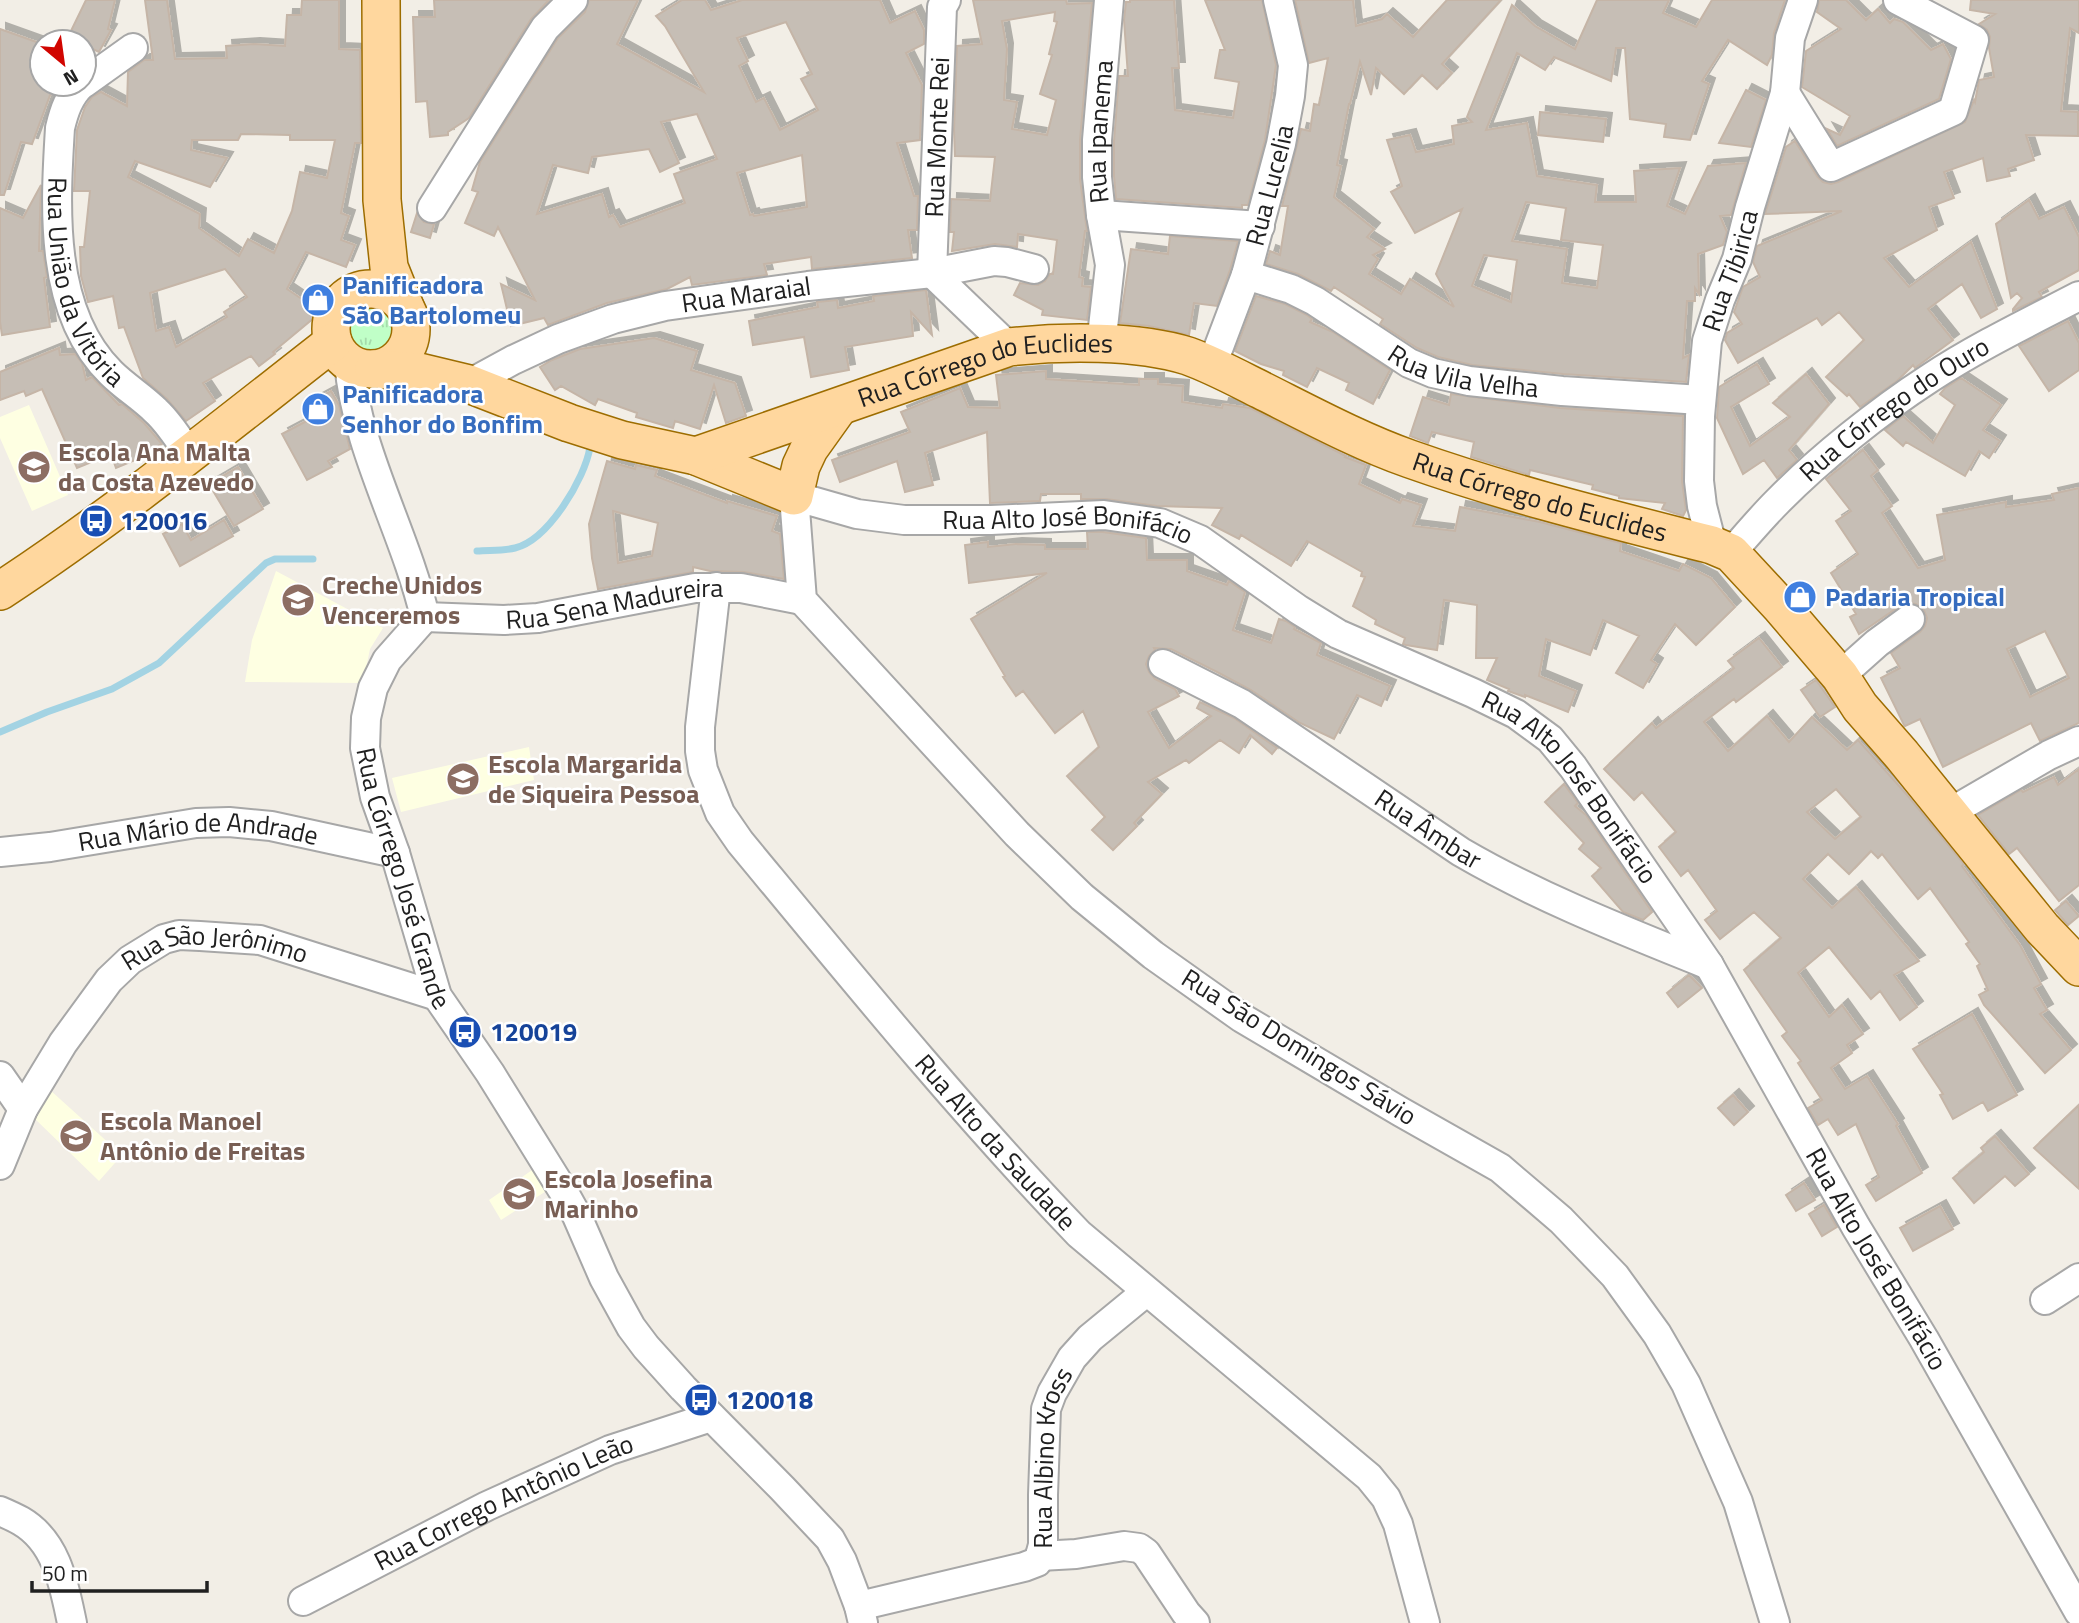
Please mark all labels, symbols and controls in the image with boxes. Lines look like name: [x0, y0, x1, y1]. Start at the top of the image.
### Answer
north arrow: [28, 28, 98, 98]
street label: Rua Monte Rei: [914, 56, 959, 218]
street label: Rua Ipanema: [1077, 58, 1123, 205]
text: N: [59, 62, 84, 94]
street label: Rua Lucelia: [1235, 122, 1303, 250]
street label: Rua União da Vitória: [38, 177, 134, 396]
street label: Rua Tibirica: [1691, 206, 1768, 336]
place label: Panificadora São Bartolomeu: [342, 265, 521, 334]
street label: Rua Maraial: [679, 266, 813, 322]
shop icon: Panificadora São Bartolomeu: [299, 281, 337, 319]
street label: Rua Córrego do Euclides: [852, 323, 1114, 417]
street label: Rua Córrego do Ouro: [1790, 327, 1996, 490]
street label: Rua Vila Velha: [1380, 334, 1541, 407]
place label: Panificadora Senhor do Bonfim: [342, 374, 543, 443]
shop icon: Panificadora Senhor do Bonfim: [299, 390, 337, 428]
place label: Escola Ana Malta da Costa Azevedo: [58, 432, 254, 501]
street label: Rua Córrego do Euclides: [1407, 441, 1671, 552]
school or university icon: Escola Ana Malta da Costa Azevedo: [15, 448, 53, 486]
street label: Rua Alto José Bonifácio: [942, 495, 1199, 554]
place label: 120016: [120, 501, 207, 540]
bus stop icon: 120016: [77, 502, 115, 540]
place label: Creche Unidos Venceremos: [322, 565, 482, 634]
street label: Rua Sena Madureira: [504, 568, 723, 639]
place label: Padaria Tropical: [1825, 577, 2005, 616]
shop icon: Padaria Tropical: [1781, 578, 1819, 616]
school or university icon: Creche Unidos Venceremos: [279, 581, 317, 619]
street label: Rua Alto José Bonifácio: [1475, 680, 1668, 891]
street label: Rua Córrego José Grande: [346, 744, 461, 1017]
place label: Escola Margarida de Siqueira Pessoa: [488, 744, 699, 813]
school or university icon: Escola Margarida de Siqueira Pessoa: [444, 760, 482, 798]
street label: Rua Âmbar: [1367, 779, 1489, 879]
street label: Rua Mário de Andrade: [75, 802, 322, 861]
street label: Rua São Jerônimo: [113, 915, 313, 980]
street label: Rua São Domingos Sávio: [1174, 958, 1424, 1135]
place label: 120019: [490, 1012, 577, 1051]
bus stop icon: 120019: [446, 1013, 484, 1051]
street label: Rua Alto da Saudade: [906, 1045, 1086, 1239]
place label: Escola Manoel Antônio de Freitas: [100, 1101, 305, 1170]
school or university icon: Escola Manoel Antônio de Freitas: [57, 1117, 95, 1155]
street label: Rua Alto José Bonifácio: [1796, 1140, 1958, 1377]
place label: Escola Josefina Marinho: [544, 1159, 713, 1228]
school or university icon: Escola Josefina Marinho: [500, 1175, 538, 1213]
street label: Rua Albino Kross: [1023, 1359, 1082, 1549]
place label: 120018: [726, 1380, 813, 1419]
bus stop icon: 120018: [682, 1381, 720, 1419]
street label: Rua Corrego Antônio Leão: [367, 1424, 638, 1580]
scale bar: [32, 1550, 206, 1594]
text: 50 m: [42, 1557, 88, 1589]

